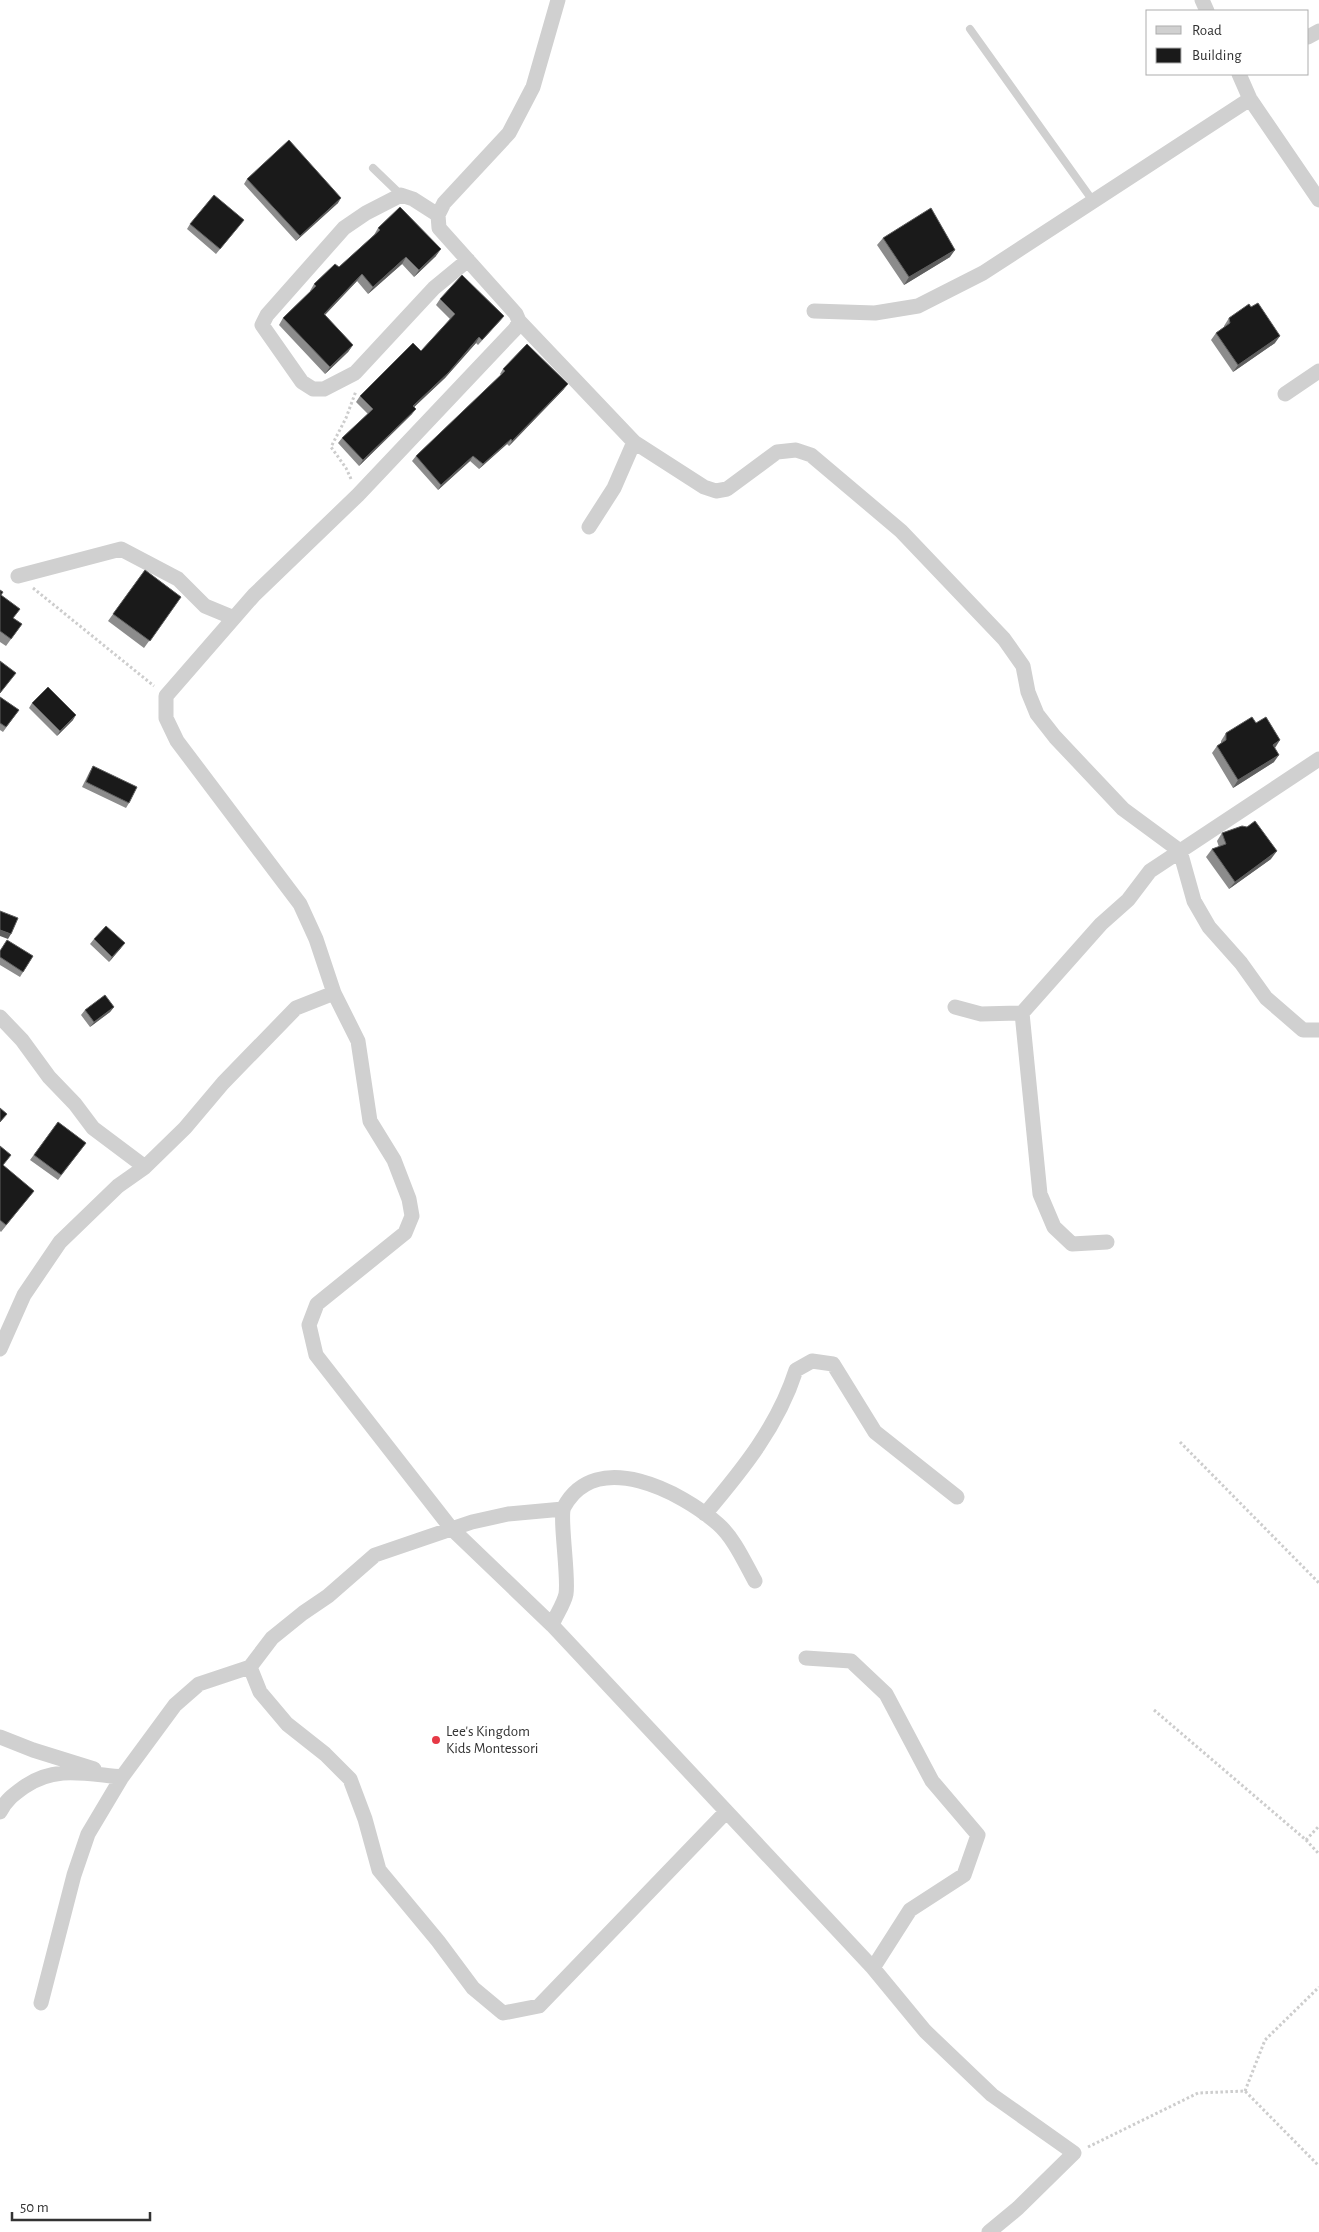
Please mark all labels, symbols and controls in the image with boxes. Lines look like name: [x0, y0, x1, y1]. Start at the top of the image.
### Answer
legend: [1146, 10, 1309, 75]
text: Road: [1192, 23, 1222, 38]
text: Building: [1192, 48, 1242, 63]
place label: Lee's Kingdom Kids Montessori: [446, 1724, 538, 1756]
marker: Lee's Kingdom Kids Montessori: [430, 1734, 442, 1746]
scale bar: [12, 2190, 150, 2222]
text: 50 m: [20, 2200, 49, 2215]

